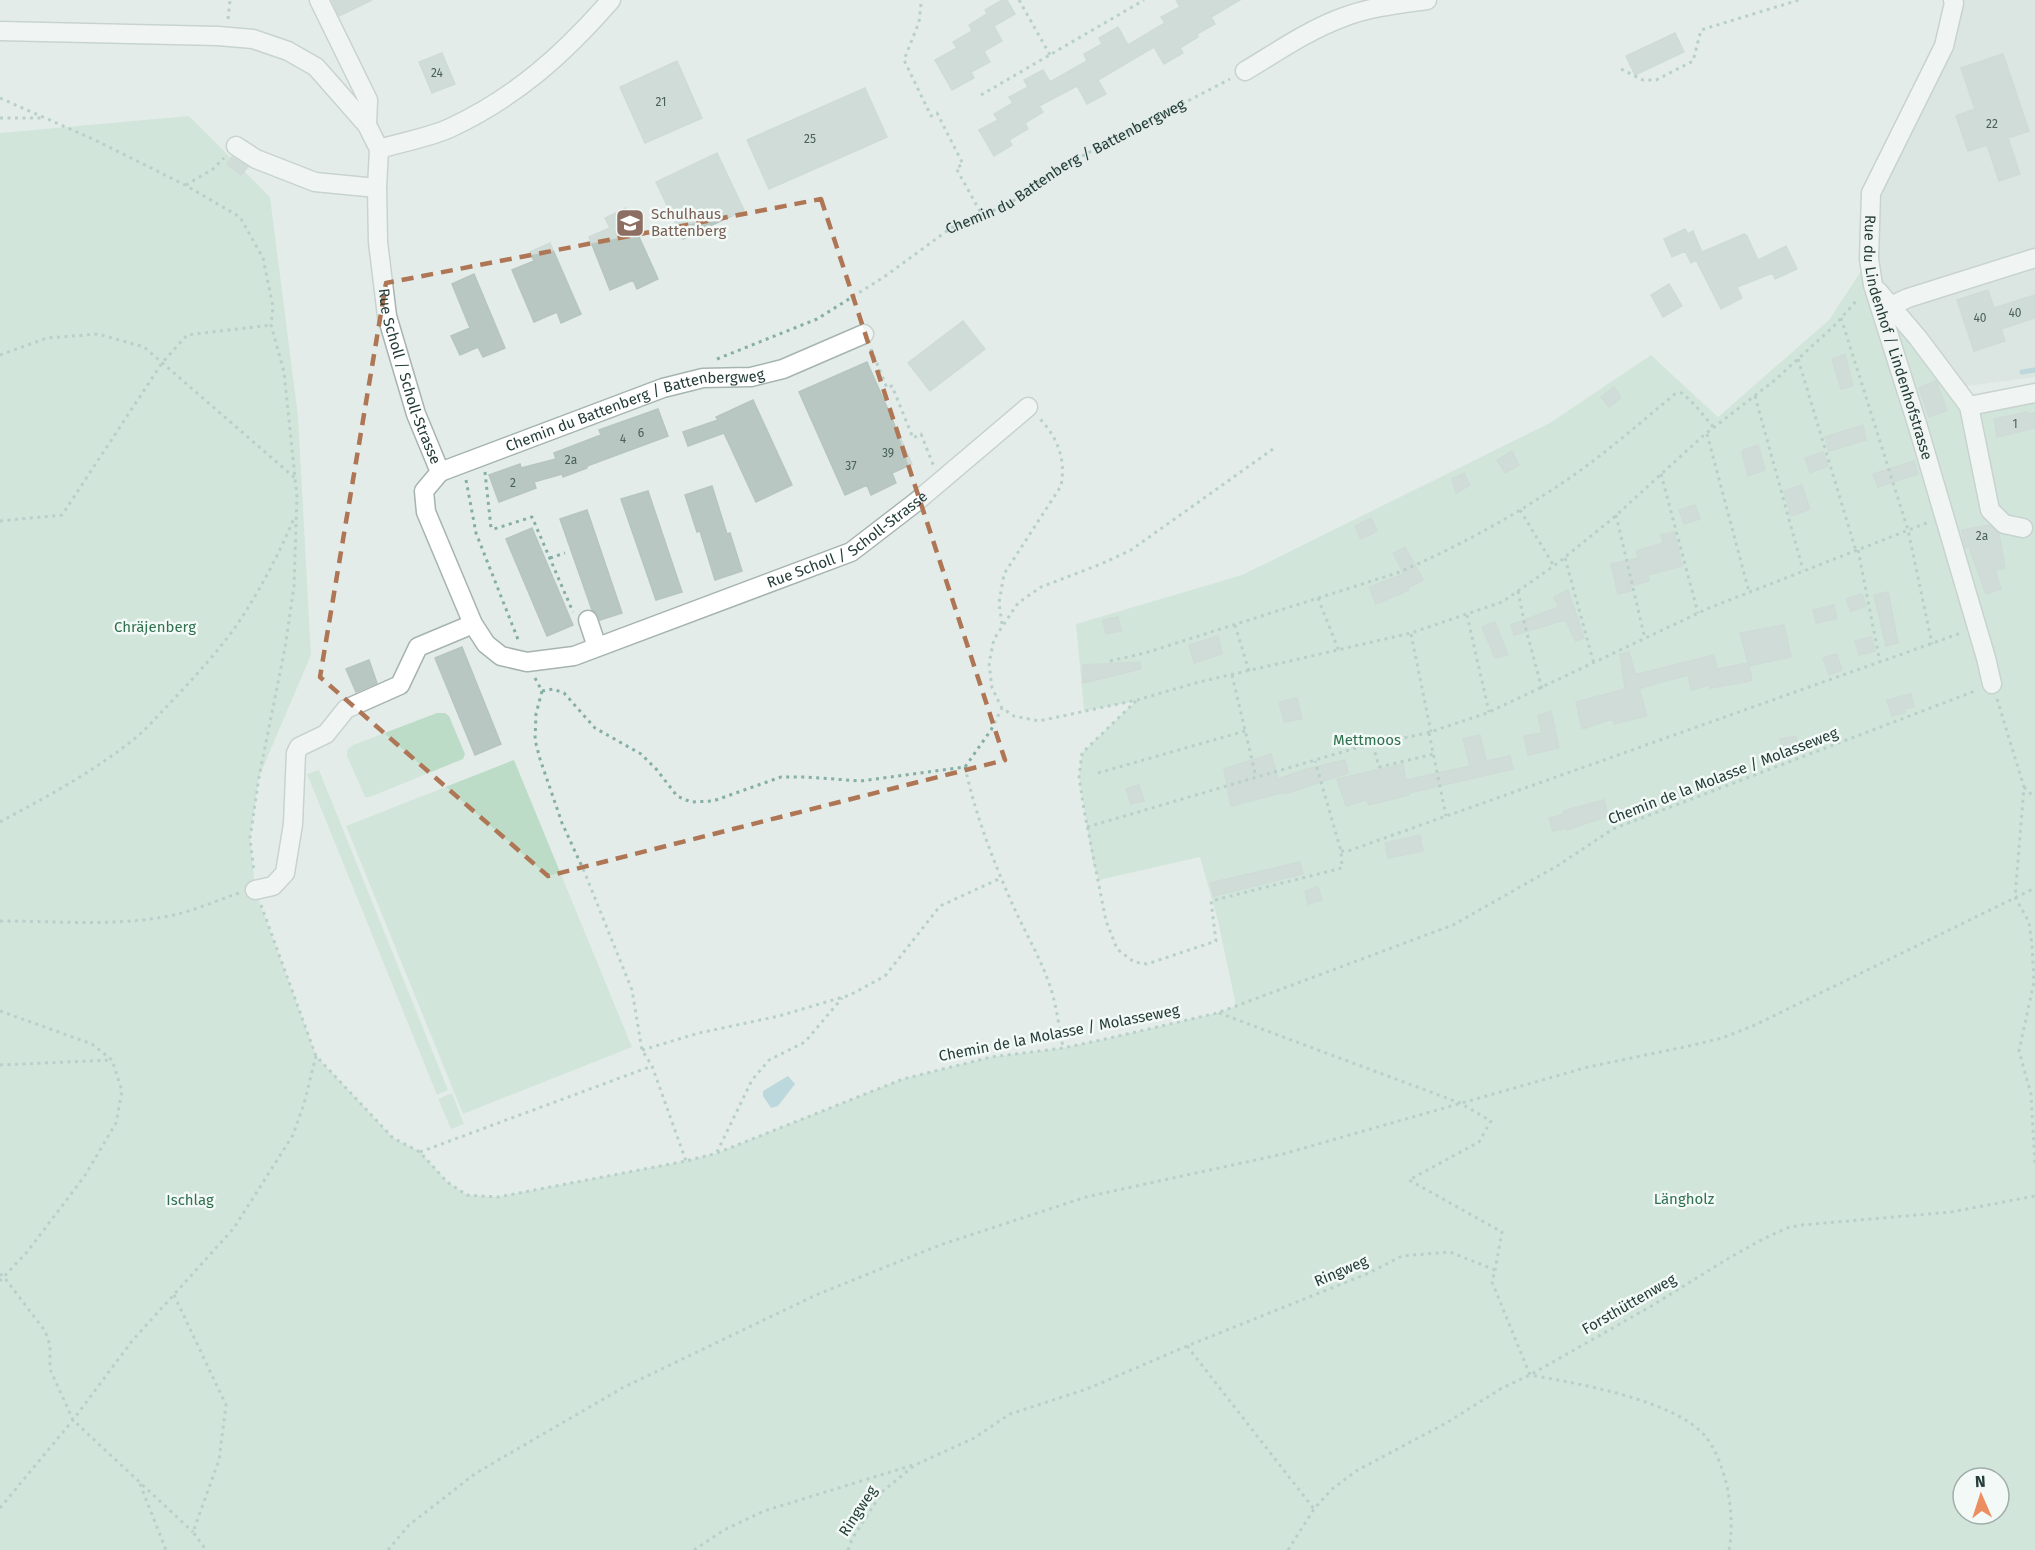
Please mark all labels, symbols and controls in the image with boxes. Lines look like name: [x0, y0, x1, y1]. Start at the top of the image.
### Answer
house number: 24: [431, 66, 444, 80]
house number: 21: [656, 95, 666, 109]
street label: Chemin du Battenberg / Battenbergweg: [942, 95, 1188, 238]
house number: 22: [1986, 117, 1998, 131]
house number: 25: [804, 132, 816, 146]
place label: Schulhaus Battenberg: [651, 205, 727, 240]
school or university icon: Schulhaus Battenberg: [614, 207, 646, 239]
street label: Rue du Lindenhof / Lindenhofstrasse: [1860, 215, 1936, 462]
street label: Rue Scholl / Scholl-Strasse: [375, 287, 445, 467]
house number: 40: [2008, 306, 2022, 320]
house number: 40: [1973, 311, 1987, 325]
street label: Chemin du Battenberg / Battenbergweg: [503, 365, 767, 455]
house number: 1: [2012, 417, 2018, 431]
house number: 6: [638, 426, 644, 440]
house number: 4: [620, 432, 627, 446]
house number: 39: [882, 446, 894, 460]
house number: 2a: [565, 453, 577, 467]
house number: 37: [845, 459, 857, 473]
house number: 2: [510, 476, 516, 490]
street label: Rue Scholl / Scholl-Strasse: [764, 487, 931, 592]
house number: 2a: [1976, 529, 1988, 543]
park label: Chräjenberg: [114, 618, 196, 636]
street label: Chemin de la Molasse / Molasseweg: [1606, 724, 1841, 828]
park label: Mettmoos: [1333, 731, 1401, 749]
street label: Chemin de la Molasse / Molasseweg: [937, 1001, 1181, 1065]
park label: Längholz: [1654, 1190, 1715, 1208]
park label: Ischlag: [166, 1191, 214, 1209]
street label: Ringweg: [1311, 1252, 1371, 1290]
street label: Forsthüttenweg: [1579, 1270, 1679, 1338]
north arrow: [1951, 1466, 2011, 1526]
text: N: [1974, 1472, 1986, 1491]
street label: Ringweg: [835, 1482, 881, 1540]

